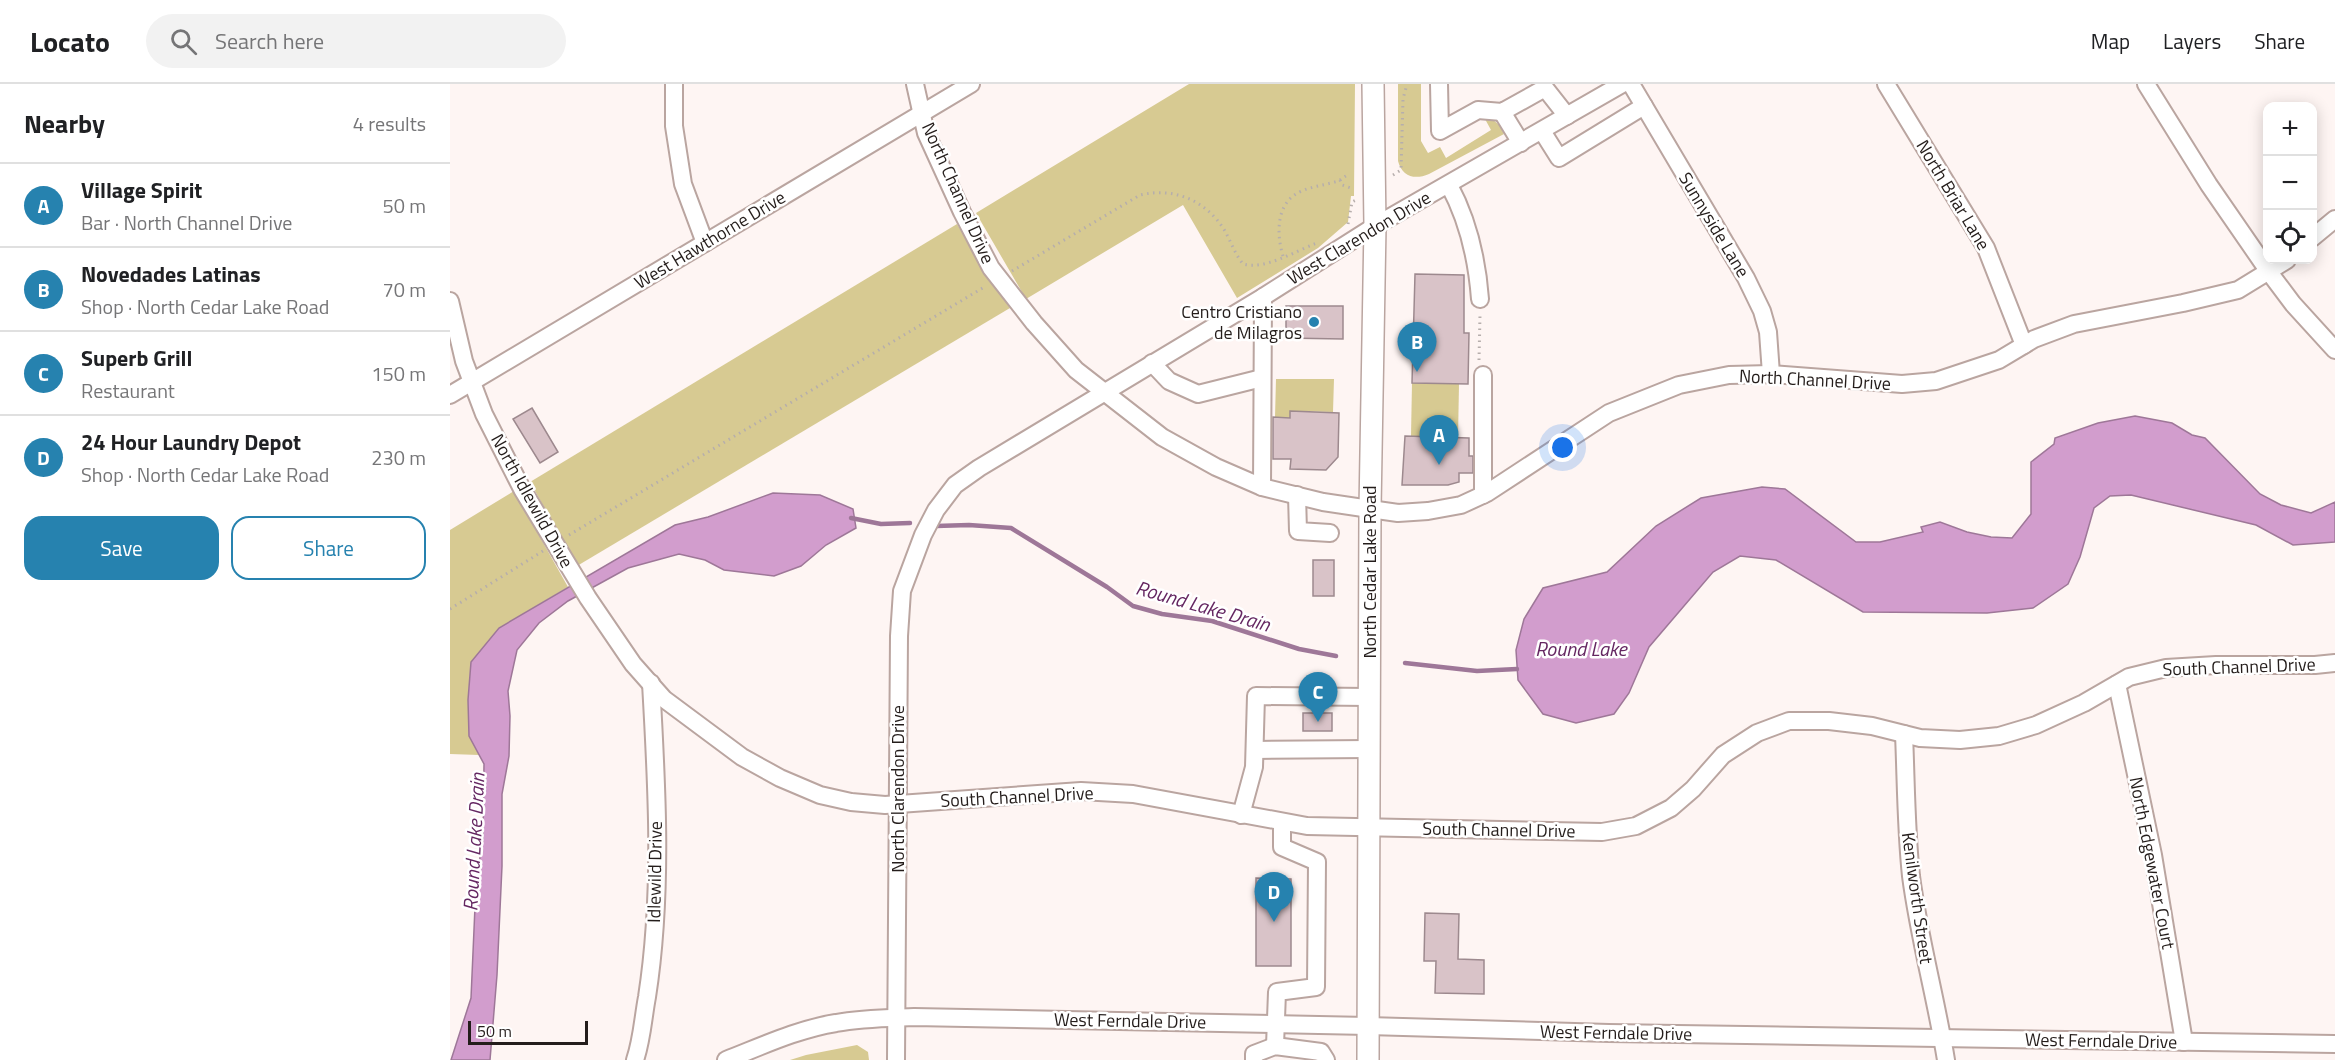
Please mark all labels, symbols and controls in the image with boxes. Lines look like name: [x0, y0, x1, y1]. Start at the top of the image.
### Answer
search box: [146, 14, 566, 68]
text: Locato: [30, 20, 110, 63]
text: Search here: [215, 24, 324, 58]
icon: search: [167, 25, 200, 58]
text: Map: [2091, 25, 2130, 57]
text: Layers: [2163, 25, 2221, 57]
text: Share: [2254, 25, 2305, 57]
map controls: [2263, 102, 2317, 264]
button: +: [2263, 102, 2317, 156]
text: Nearby: [24, 104, 105, 143]
text: 4 results: [353, 108, 426, 139]
street label: North Channel Drive: [915, 118, 1002, 268]
street label: North Briar Lane: [1910, 134, 1997, 255]
button: −: [2263, 156, 2317, 210]
street label: Sunnyside Lane: [1672, 167, 1756, 282]
text: Village Spirit: [81, 173, 202, 207]
street label: West Hawthorne Drive: [629, 184, 790, 295]
street label: West Clarendon Drive: [1282, 184, 1436, 291]
text: A: [37, 190, 50, 221]
text: 50 m: [382, 190, 426, 221]
text: Bar · North Channel Drive: [81, 207, 292, 238]
button: locate: [2263, 210, 2317, 264]
text: Novedades Latinas: [81, 257, 261, 291]
text: B: [37, 274, 50, 305]
text: 70 m: [382, 274, 426, 305]
text: Shop · North Cedar Lake Road: [81, 291, 329, 322]
place label: Centro Cristiano de Milagros: [1181, 298, 1302, 346]
marker: Centro Cristiano de Milagros: [1307, 315, 1321, 329]
pin: B: [1398, 322, 1436, 372]
text: Superb Grill: [81, 341, 193, 375]
text: C: [38, 358, 49, 389]
text: 150 m: [371, 358, 426, 389]
street label: North Channel Drive: [1738, 362, 1892, 397]
text: Restaurant: [81, 375, 175, 406]
pin: A: [1420, 416, 1458, 465]
text: 24 Hour Laundry Depot: [81, 425, 301, 459]
street label: North Idlewild Drive: [484, 429, 580, 573]
your location: [1548, 433, 1577, 462]
text: D: [37, 442, 50, 473]
text: 230 m: [371, 442, 426, 473]
text: Shop · North Cedar Lake Road: [81, 459, 329, 490]
street label: North Cedar Lake Road: [1356, 485, 1383, 659]
button: Save: [24, 516, 219, 580]
button: Share: [231, 516, 426, 580]
water label: Round Lake Drain: [1132, 572, 1275, 640]
water label: Round Lake: [1535, 633, 1629, 664]
street label: South Channel Drive: [2162, 650, 2316, 683]
pin: C: [1298, 672, 1338, 722]
street label: North Clarendon Drive: [884, 705, 911, 873]
water label: Round Lake Drain: [454, 771, 493, 912]
street label: North Edgewater Court: [2123, 775, 2183, 952]
street label: South Channel Drive: [940, 779, 1094, 814]
street label: South Channel Drive: [1422, 815, 1576, 844]
street label: Idlewild Drive: [640, 821, 669, 923]
street label: Kenilworth Street: [1895, 830, 1940, 966]
pin: D: [1254, 872, 1294, 922]
street label: West Ferndale Drive: [1053, 1006, 1207, 1035]
scale bar: [468, 1018, 588, 1046]
street label: West Ferndale Drive: [1539, 1018, 1693, 1047]
text: 50 m: [477, 1019, 512, 1043]
street label: West Ferndale Drive: [2024, 1026, 2178, 1055]

